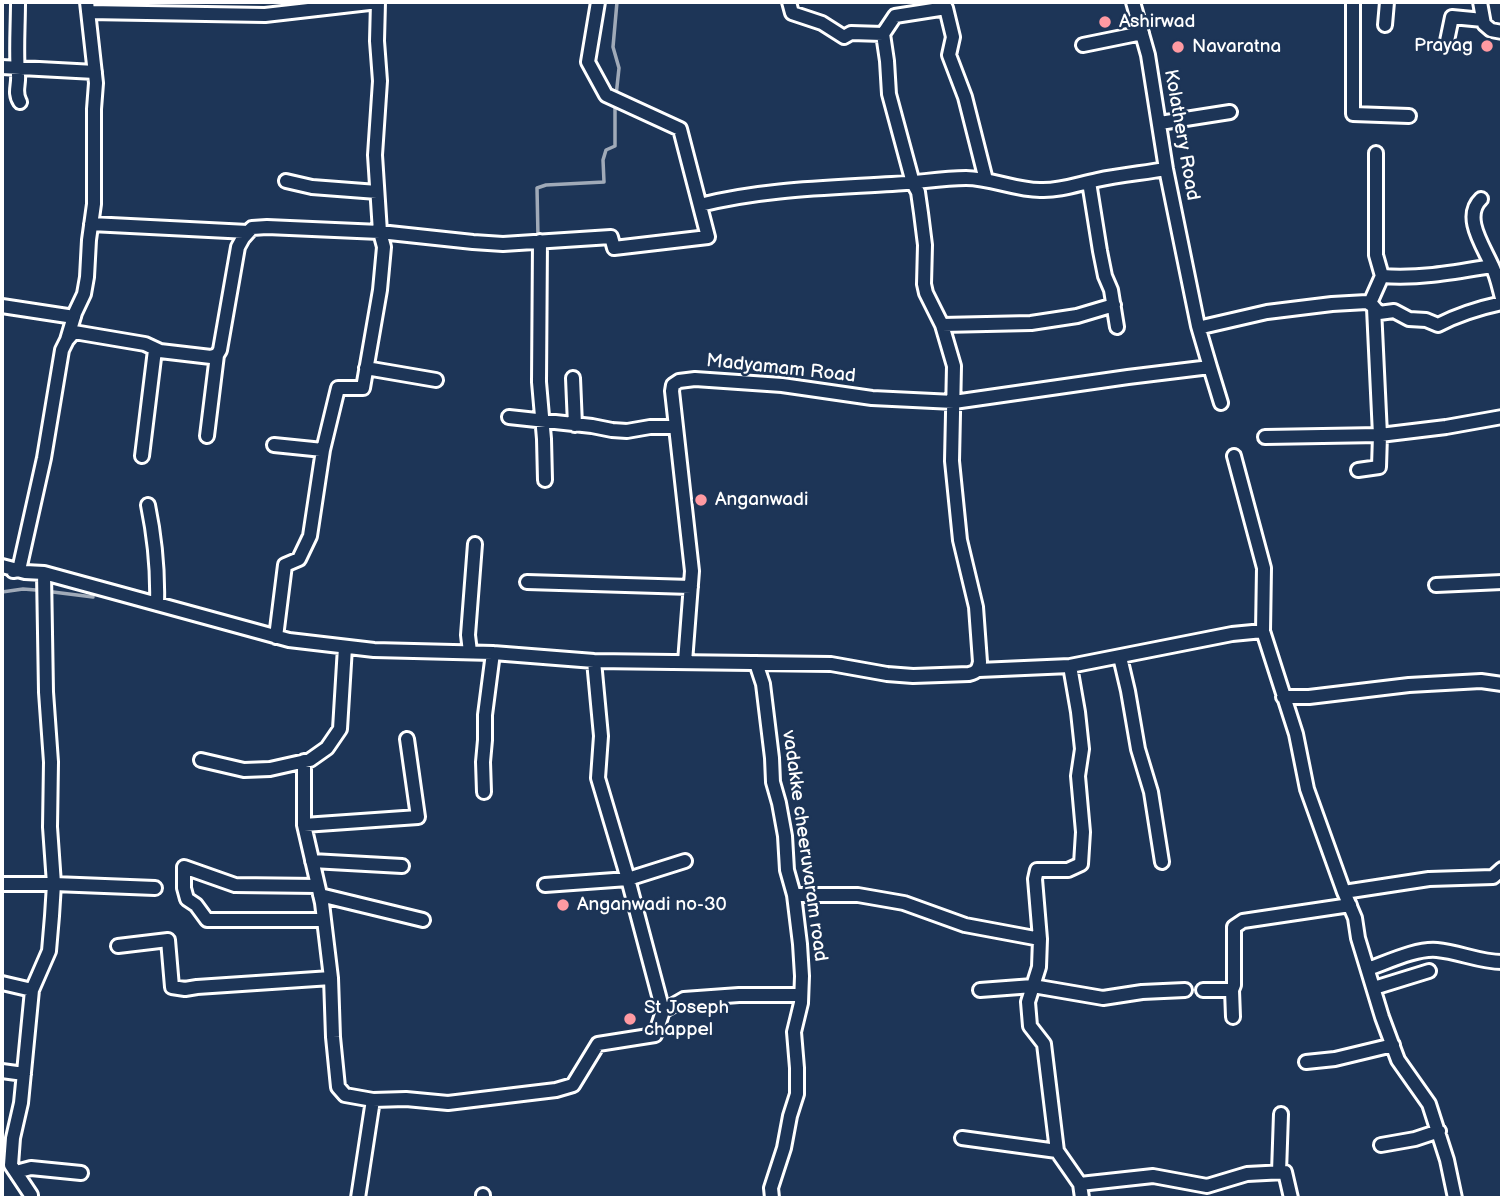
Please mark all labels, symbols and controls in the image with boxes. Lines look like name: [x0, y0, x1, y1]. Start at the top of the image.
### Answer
place label: Ashirwad: [1119, 11, 1195, 33]
marker: Ashirwad: [1097, 14, 1113, 30]
place label: Prayag: [1414, 35, 1473, 57]
place label: Navaratna: [1192, 36, 1281, 58]
marker: Prayag: [1479, 38, 1495, 54]
marker: Navaratna: [1170, 39, 1186, 55]
street label: Kolathery Road: [1158, 68, 1204, 202]
street label: Madyamam Road: [705, 350, 857, 388]
place label: Anganwadi: [715, 489, 808, 511]
marker: Anganwadi: [693, 492, 709, 508]
street label: vadakke cheeruvaram road: [776, 729, 832, 963]
place label: Anganwadi no-30: [577, 894, 727, 916]
marker: Anganwadi no-30: [555, 897, 571, 913]
place label: St Joseph chappel: [644, 997, 729, 1041]
marker: St Joseph chappel: [622, 1011, 638, 1027]

